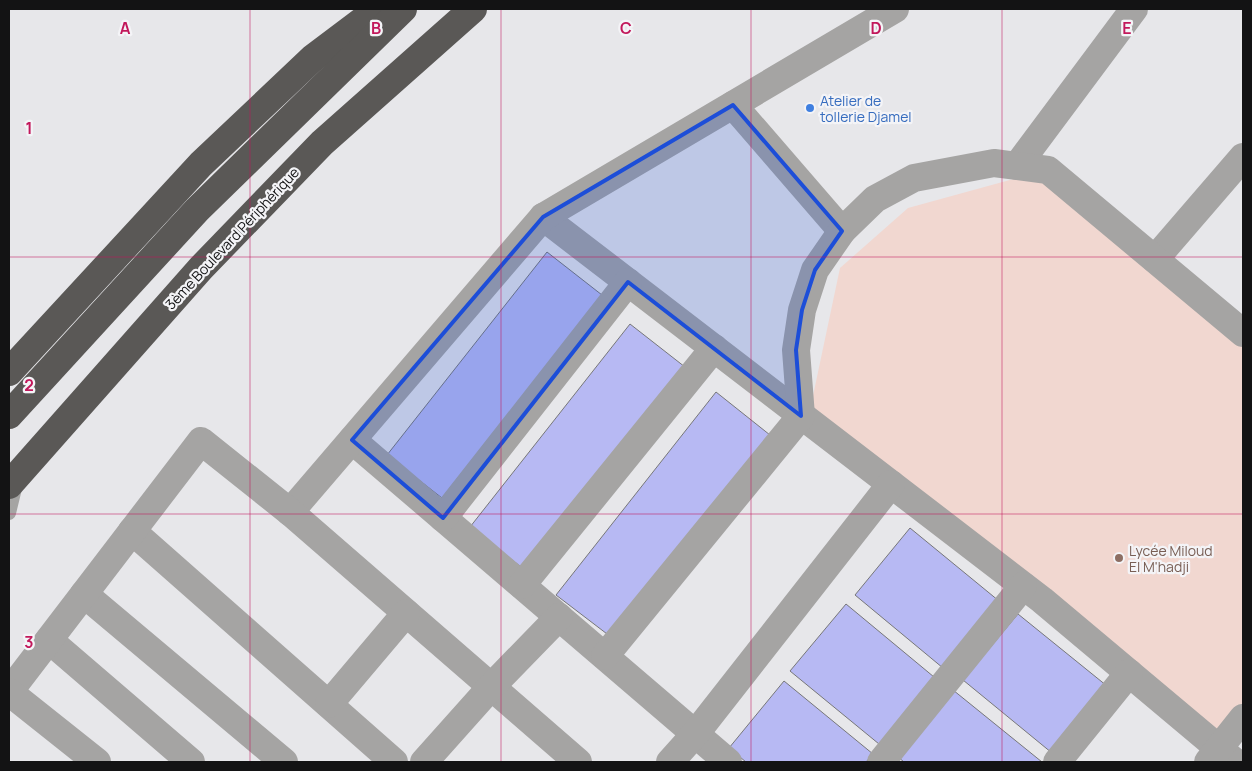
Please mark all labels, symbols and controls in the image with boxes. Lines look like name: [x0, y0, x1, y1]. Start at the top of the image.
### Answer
text: A: [120, 17, 131, 39]
text: B: [371, 17, 381, 39]
text: C: [620, 17, 632, 39]
text: D: [870, 17, 882, 39]
text: E: [1122, 17, 1132, 39]
place label: Atelier de tollerie Djamel: [820, 91, 912, 126]
marker: Atelier de tollerie Djamel: [804, 102, 816, 114]
text: 1: [25, 117, 33, 139]
street label: 3ème Boulevard Périphérique: [161, 163, 303, 313]
text: 2: [24, 374, 34, 396]
place label: Lycée Miloud El M'hadji: [1129, 541, 1213, 576]
marker: Lycée Miloud El M'hadji: [1113, 552, 1125, 564]
text: 3: [24, 631, 34, 653]

